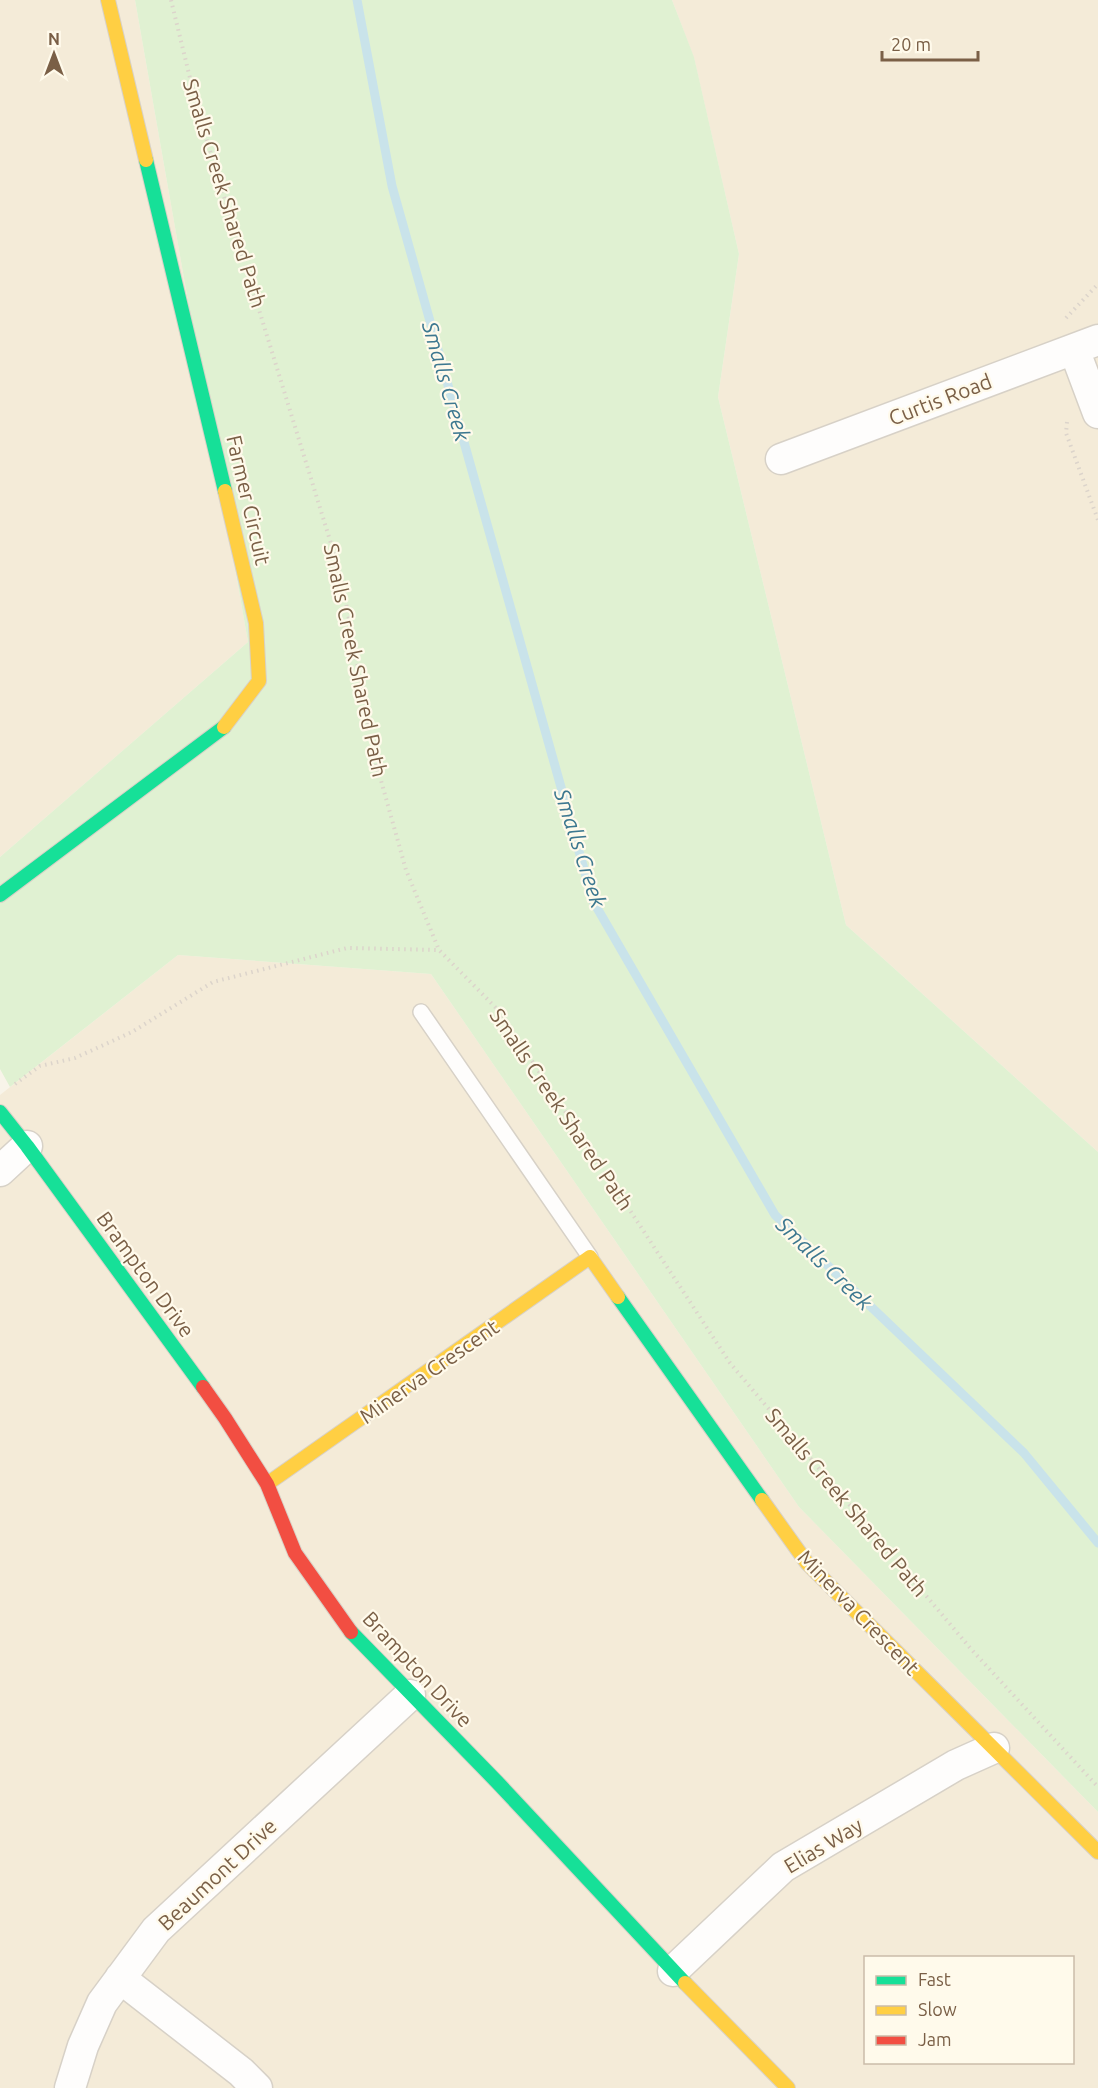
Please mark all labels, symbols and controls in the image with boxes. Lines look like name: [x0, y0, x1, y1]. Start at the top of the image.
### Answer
north arrow: [24, 24, 84, 84]
scale bar: [882, 24, 978, 62]
text: N: [48, 30, 60, 48]
text: 20 m: [891, 34, 931, 54]
street label: Smalls Creek Shared Path: [179, 76, 271, 310]
water label: Smalls Creek: [418, 317, 476, 445]
street label: Curtis Road: [885, 368, 995, 430]
street label: Farmer Circuit: [222, 433, 276, 567]
street label: Smalls Creek Shared Path: [320, 541, 392, 779]
water label: Smalls Creek: [550, 784, 612, 911]
street label: Smalls Creek Shared Path: [485, 1004, 639, 1214]
street label: Brampton Drive: [92, 1207, 200, 1341]
water label: Smalls Creek: [771, 1210, 879, 1315]
street label: Minerva Crescent: [355, 1314, 503, 1428]
street label: Smalls Creek Shared Path: [761, 1403, 933, 1601]
street label: Minerva Crescent: [793, 1545, 925, 1679]
street label: Brampton Drive: [358, 1606, 478, 1732]
street label: Elias Way: [780, 1812, 866, 1878]
street label: Beaumont Drive: [153, 1813, 281, 1935]
legend: [864, 1956, 1074, 2064]
text: Fast: [918, 1969, 951, 1989]
text: Slow: [918, 1999, 957, 2019]
text: Jam: [918, 2029, 952, 2049]

